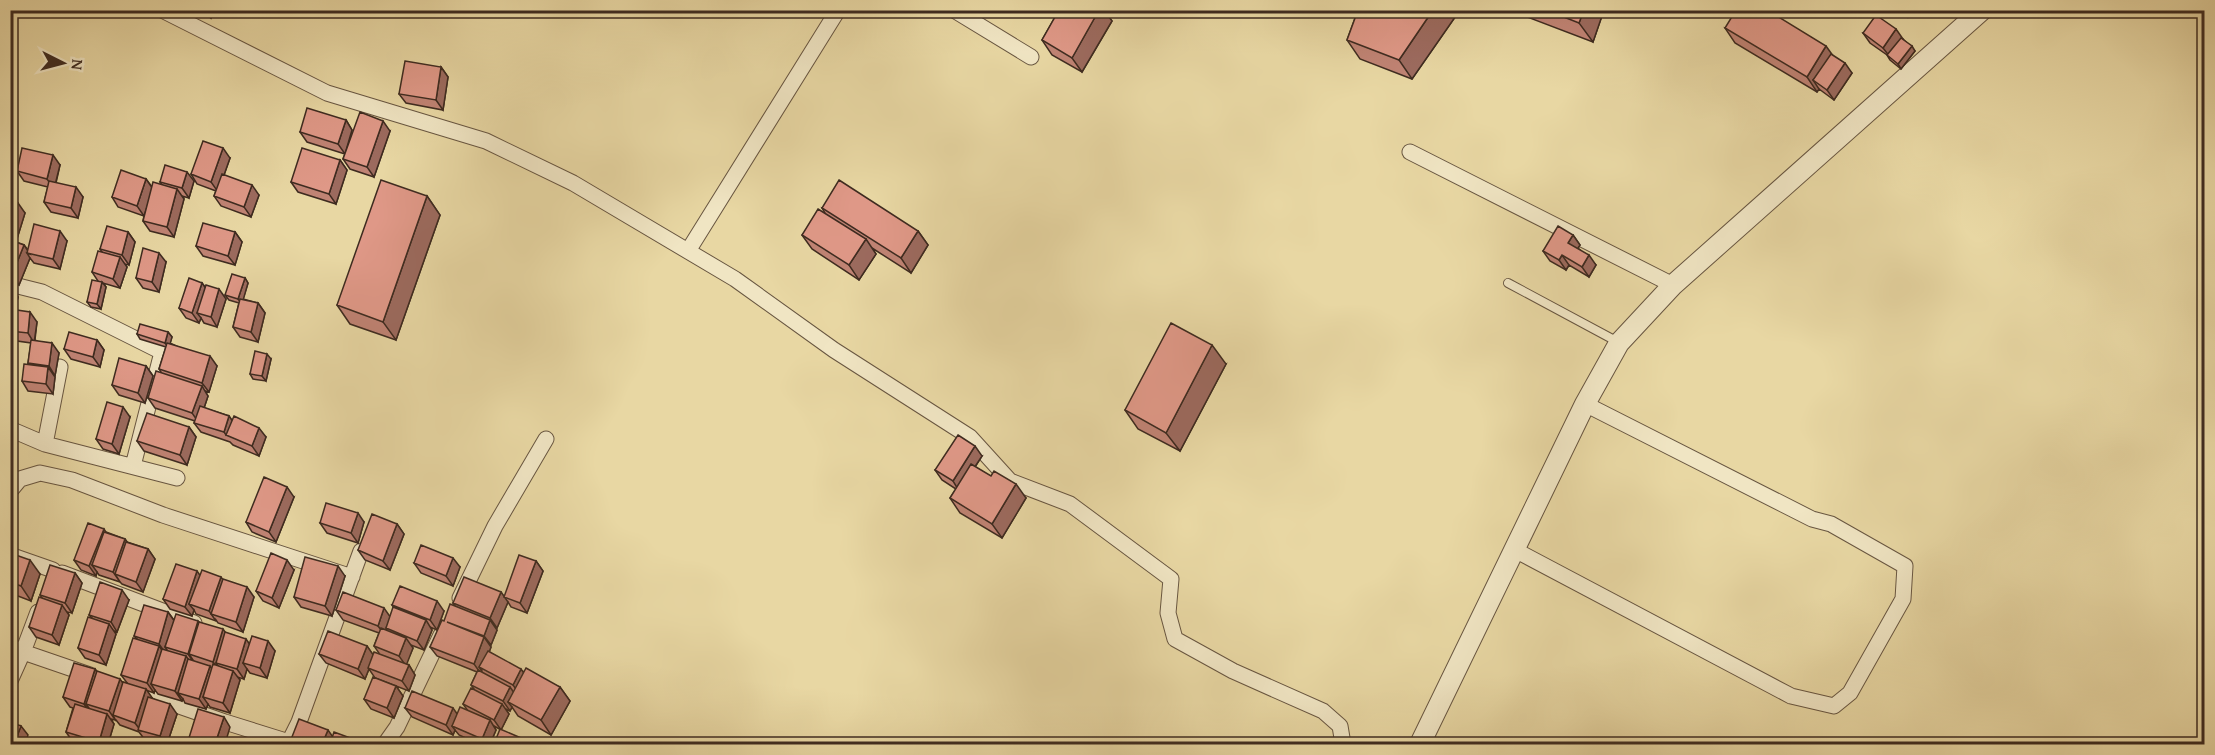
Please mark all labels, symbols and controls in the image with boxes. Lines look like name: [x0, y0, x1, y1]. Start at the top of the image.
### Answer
north arrow: [33, 33, 93, 93]
text: N: [65, 58, 90, 71]

